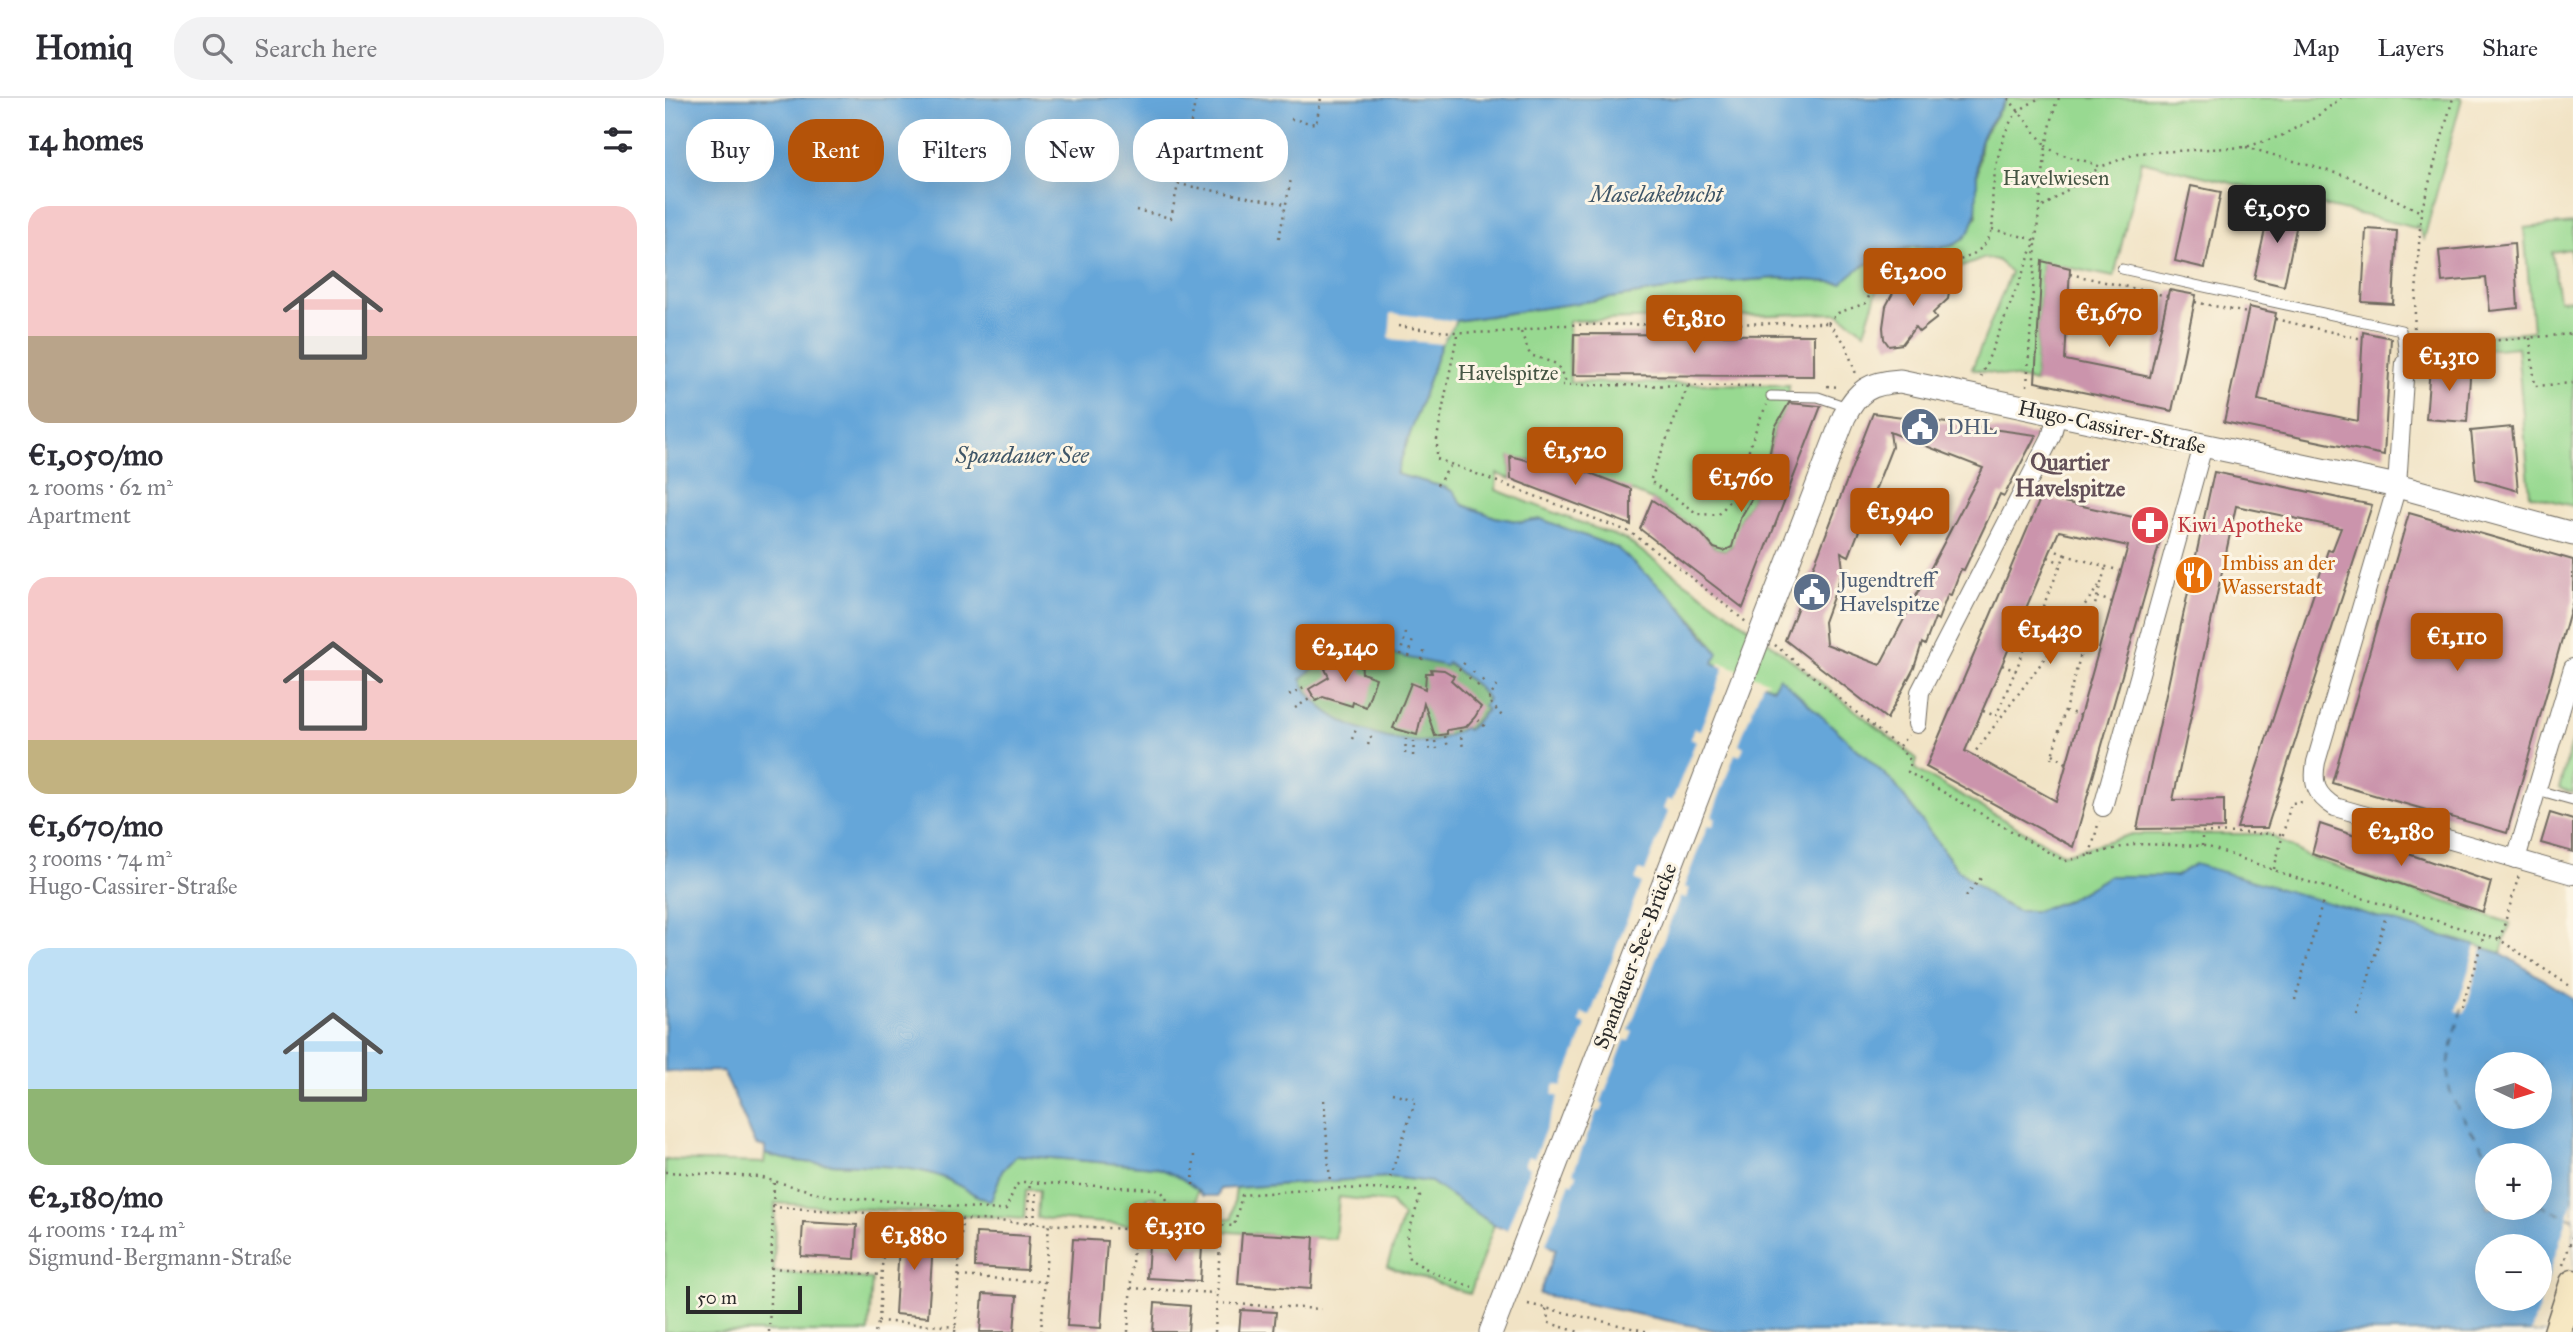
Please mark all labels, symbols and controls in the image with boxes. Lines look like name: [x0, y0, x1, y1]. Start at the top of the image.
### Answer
search box: [174, 17, 664, 80]
text: Homiq: [35, 28, 132, 68]
icon: search: [198, 29, 236, 67]
text: Search here: [254, 32, 377, 64]
text: Map: [2293, 33, 2340, 63]
text: Layers: [2378, 33, 2444, 63]
text: Share: [2482, 33, 2538, 63]
chip: Buy: [686, 119, 774, 182]
chip: Rent: [788, 119, 884, 182]
chip: Filters: [898, 119, 1011, 182]
chip: New: [1025, 119, 1119, 182]
chip: Apartment: [1133, 119, 1288, 182]
icon: filters: [599, 121, 637, 159]
text: 14 homes: [28, 122, 143, 158]
park label: Havelwiesen: [2003, 165, 2109, 191]
water label: Maselakebucht: [1587, 180, 1724, 208]
pin: €1,050: [2220, 186, 2334, 245]
text: €1,050: [2244, 194, 2310, 222]
pin: €1,200: [1856, 248, 1970, 308]
icon: home: [270, 252, 396, 378]
text: €1,200: [1879, 257, 1947, 285]
pin: €1,670: [2052, 289, 2166, 349]
pin: €1,810: [1637, 296, 1751, 355]
text: €1,670: [2076, 298, 2142, 326]
text: €1,810: [1662, 304, 1726, 332]
pin: €1,310: [2392, 334, 2506, 393]
text: €1,310: [2419, 342, 2479, 370]
park label: Havelspitze: [1458, 360, 1559, 386]
street label: Hugo-Cassirer-Straße: [2016, 394, 2209, 460]
public building icon: DHL: [1899, 406, 1941, 448]
place label: DHL: [1947, 414, 1997, 440]
pin: €1,520: [1518, 428, 1632, 487]
text: €1,520: [1543, 436, 1607, 464]
text: €1,050/mo: [28, 437, 163, 473]
water label: Spandauer See: [954, 441, 1089, 470]
district label: Quartier Havelspitze: [2015, 448, 2126, 503]
pin: €1,760: [1684, 454, 1798, 514]
text: €1,760: [1708, 463, 1774, 491]
text: 2 rooms · 62 m²: [28, 473, 173, 501]
pin: €1,940: [1843, 489, 1957, 548]
text: €1,940: [1866, 497, 1934, 525]
text: Apartment: [28, 501, 131, 529]
pharmacy icon: Kiwi Apotheke: [2129, 504, 2171, 546]
place label: Kiwi Apotheke: [2177, 512, 2303, 538]
place label: Imbiss an der Wasserstadt: [2221, 550, 2335, 600]
restaurant icon: Imbiss an der Wasserstadt: [2173, 554, 2215, 596]
place label: Jugendtreff Havelspitze: [1837, 567, 1940, 617]
public building icon: Jugendtreff Havelspitze: [1791, 571, 1833, 613]
pin: €1,430: [1993, 606, 2107, 666]
pin: €1,110: [2400, 614, 2514, 673]
text: €1,430: [2018, 615, 2082, 643]
text: €1,110: [2427, 622, 2487, 650]
icon: home: [270, 623, 396, 749]
pin: €2,140: [1288, 624, 1402, 684]
text: €2,140: [1311, 633, 1379, 661]
text: €1,670/mo: [28, 808, 163, 844]
pin: €2,180: [2344, 808, 2458, 868]
text: €2,180: [2368, 817, 2434, 845]
text: 3 rooms · 74 m²: [28, 844, 172, 872]
street label: Spandauer-See-Brücke: [1588, 859, 1683, 1053]
text: Hugo-Cassirer-Straße: [28, 872, 238, 900]
icon: home: [270, 994, 396, 1120]
north arrow: [2475, 1052, 2551, 1129]
map controls: [2475, 1052, 2552, 1311]
button: +: [2475, 1143, 2552, 1220]
text: €2,180/mo: [28, 1179, 163, 1215]
pin: €1,310: [1118, 1204, 1232, 1263]
pin: €1,880: [857, 1212, 971, 1272]
text: €1,310: [1145, 1212, 1205, 1240]
text: 4 rooms · 124 m²: [28, 1215, 185, 1243]
text: €1,880: [881, 1221, 947, 1249]
button: −: [2475, 1234, 2552, 1311]
text: Sigmund-Bergmann-Straße: [28, 1243, 292, 1271]
scale bar: [686, 1283, 801, 1315]
text: 50 m: [697, 1286, 737, 1309]

